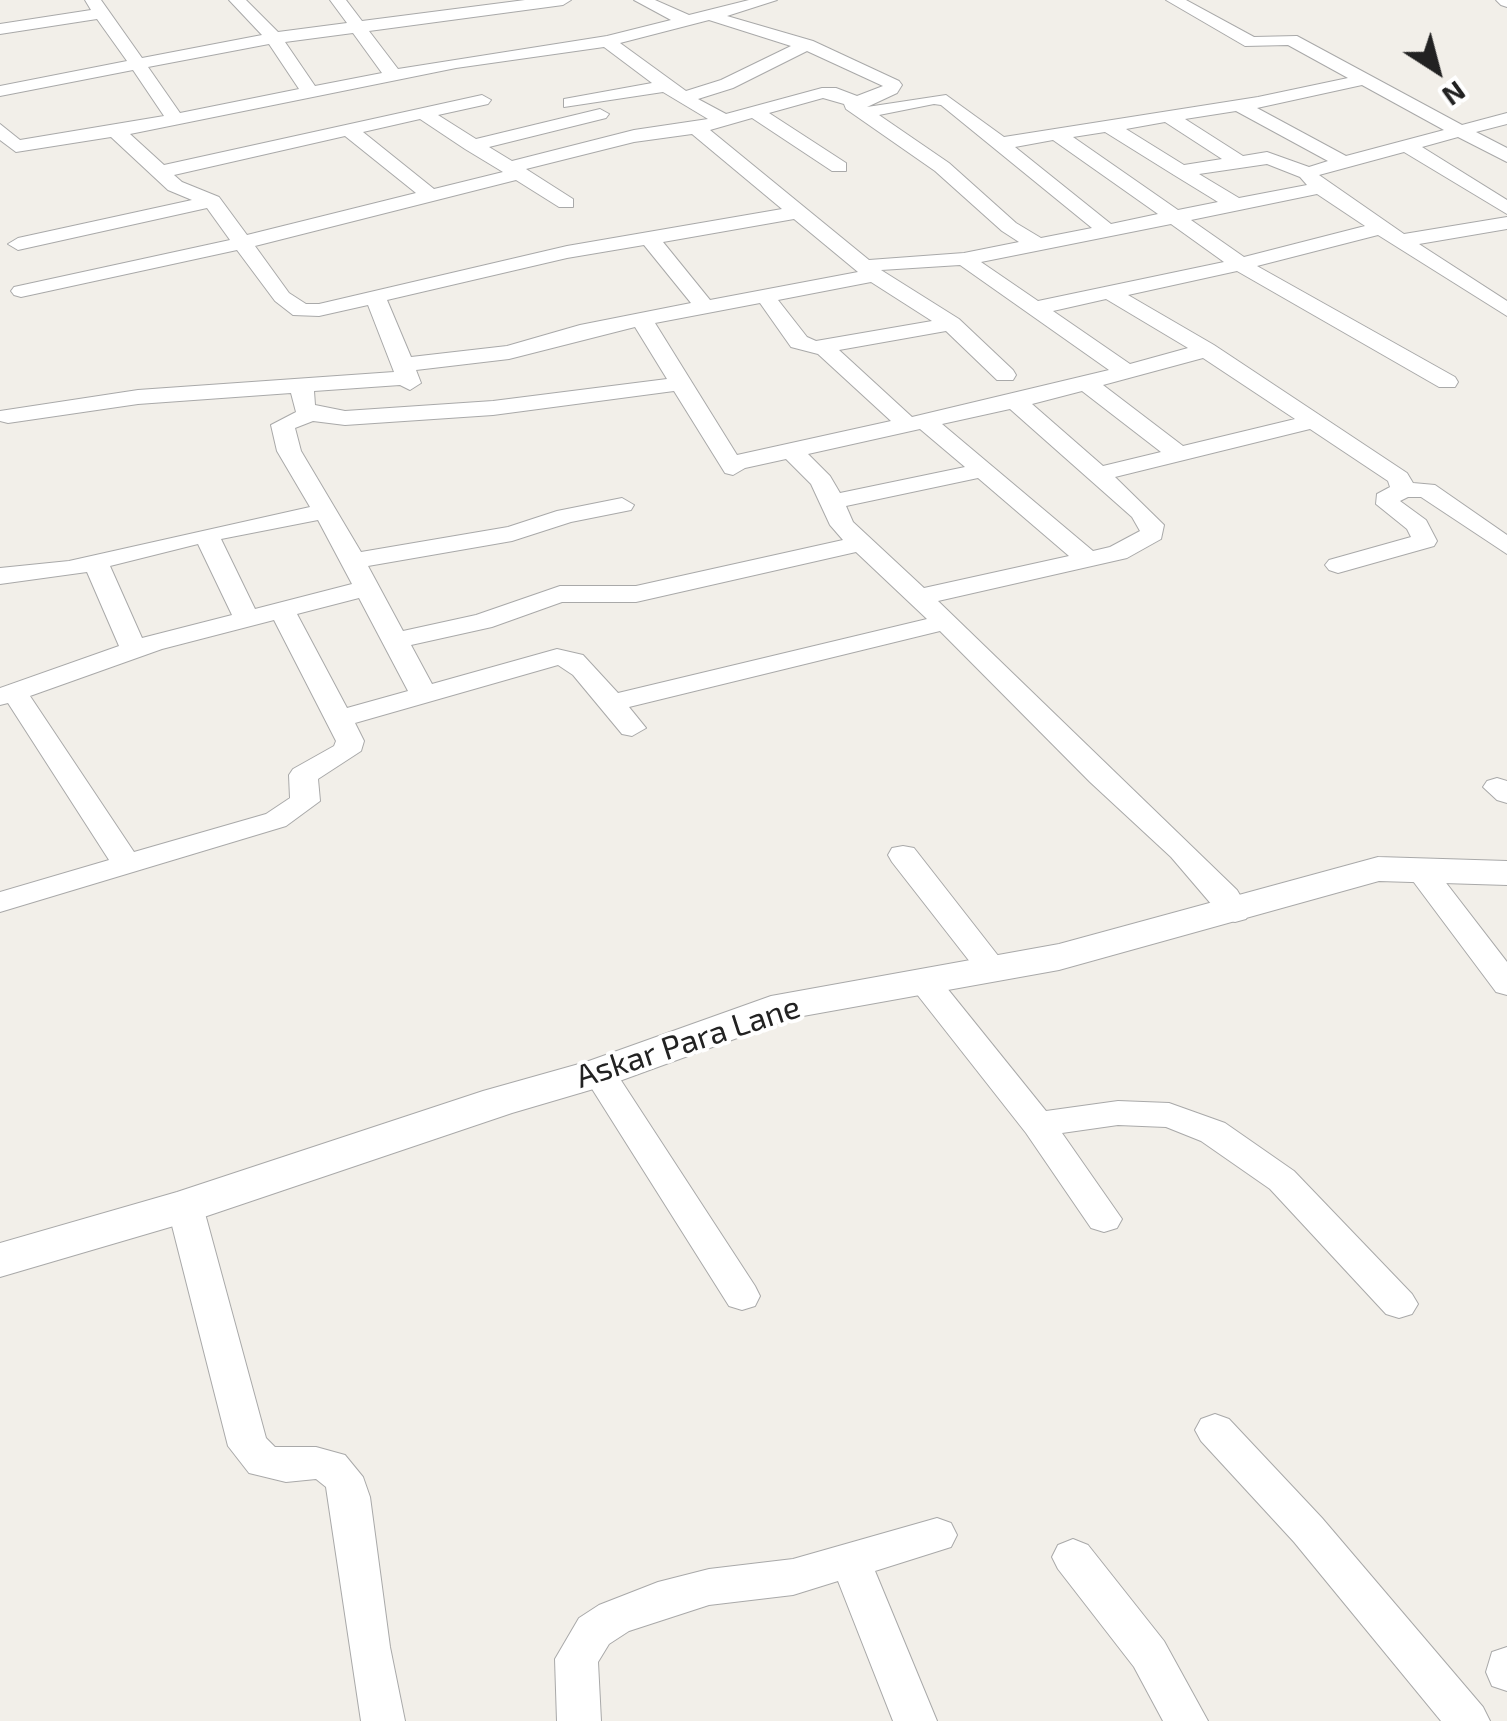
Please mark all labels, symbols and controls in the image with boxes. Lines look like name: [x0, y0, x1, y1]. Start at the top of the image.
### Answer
north arrow: [1387, 20, 1487, 120]
text: N: [1436, 75, 1473, 114]
street label: Askar Para Lane: [571, 988, 805, 1096]

